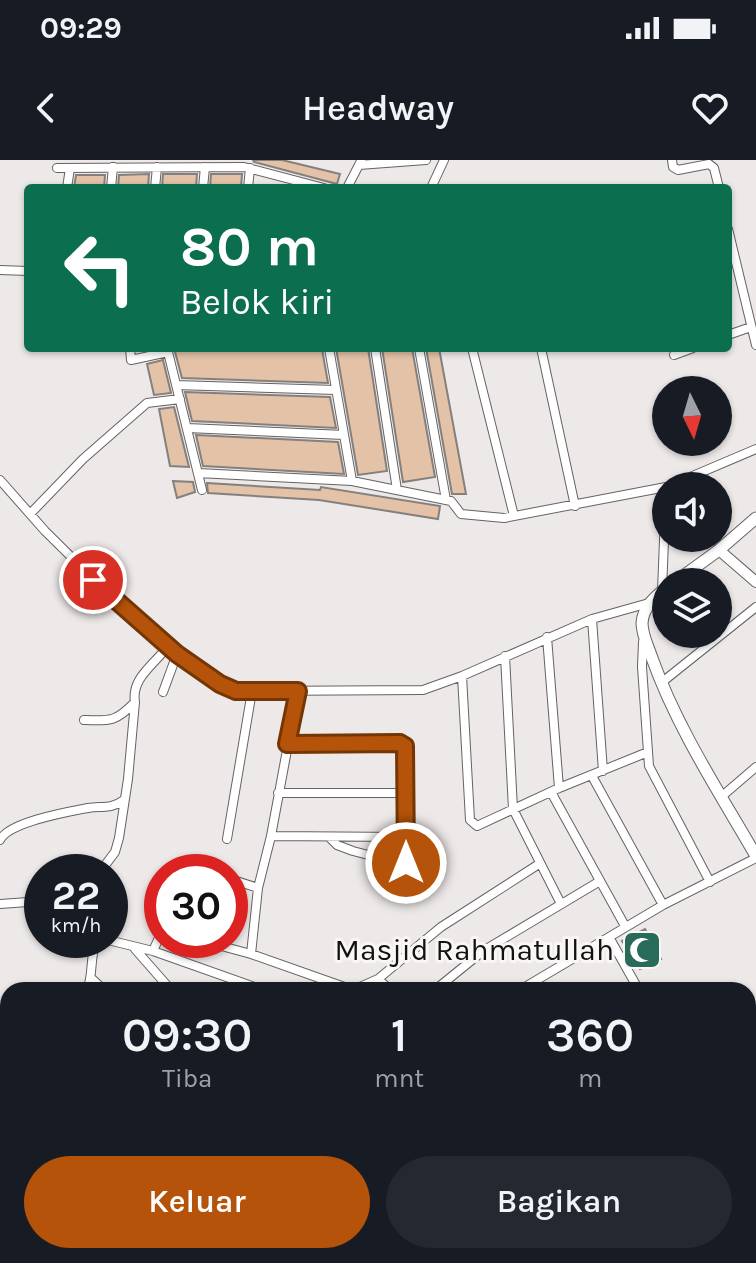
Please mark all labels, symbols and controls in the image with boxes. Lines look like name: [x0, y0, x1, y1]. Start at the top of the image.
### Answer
text: 09:29: [40, 10, 122, 46]
icon: back: [24, 86, 68, 130]
icon: heart: [688, 86, 732, 130]
text: Headway: [302, 87, 454, 129]
text: 80 m: [180, 214, 319, 279]
icon: left: [48, 216, 152, 320]
text: Belok kiri: [180, 281, 334, 323]
north arrow: [652, 376, 732, 456]
map controls: [652, 376, 732, 648]
button: sound: [652, 472, 732, 552]
pin: [59, 546, 127, 614]
icon: arrive: [71, 558, 115, 602]
button: layers: [652, 568, 732, 648]
position arrow: [364, 821, 448, 905]
speed limit sign: 30: [144, 854, 248, 958]
text: 22: [52, 872, 100, 919]
text: km/h: [51, 914, 101, 937]
mosque icon: Masjid Rahmatullah: [621, 929, 663, 971]
place label: Masjid Rahmatullah: [335, 932, 614, 968]
text: 09:30: [122, 1007, 252, 1063]
text: 1: [391, 1007, 408, 1063]
text: 360: [546, 1007, 634, 1063]
text: Tiba: [162, 1063, 212, 1094]
text: mnt: [374, 1063, 424, 1094]
text: m: [578, 1063, 602, 1094]
button: Keluar: [24, 1156, 370, 1248]
button: Bagikan: [386, 1156, 732, 1248]

